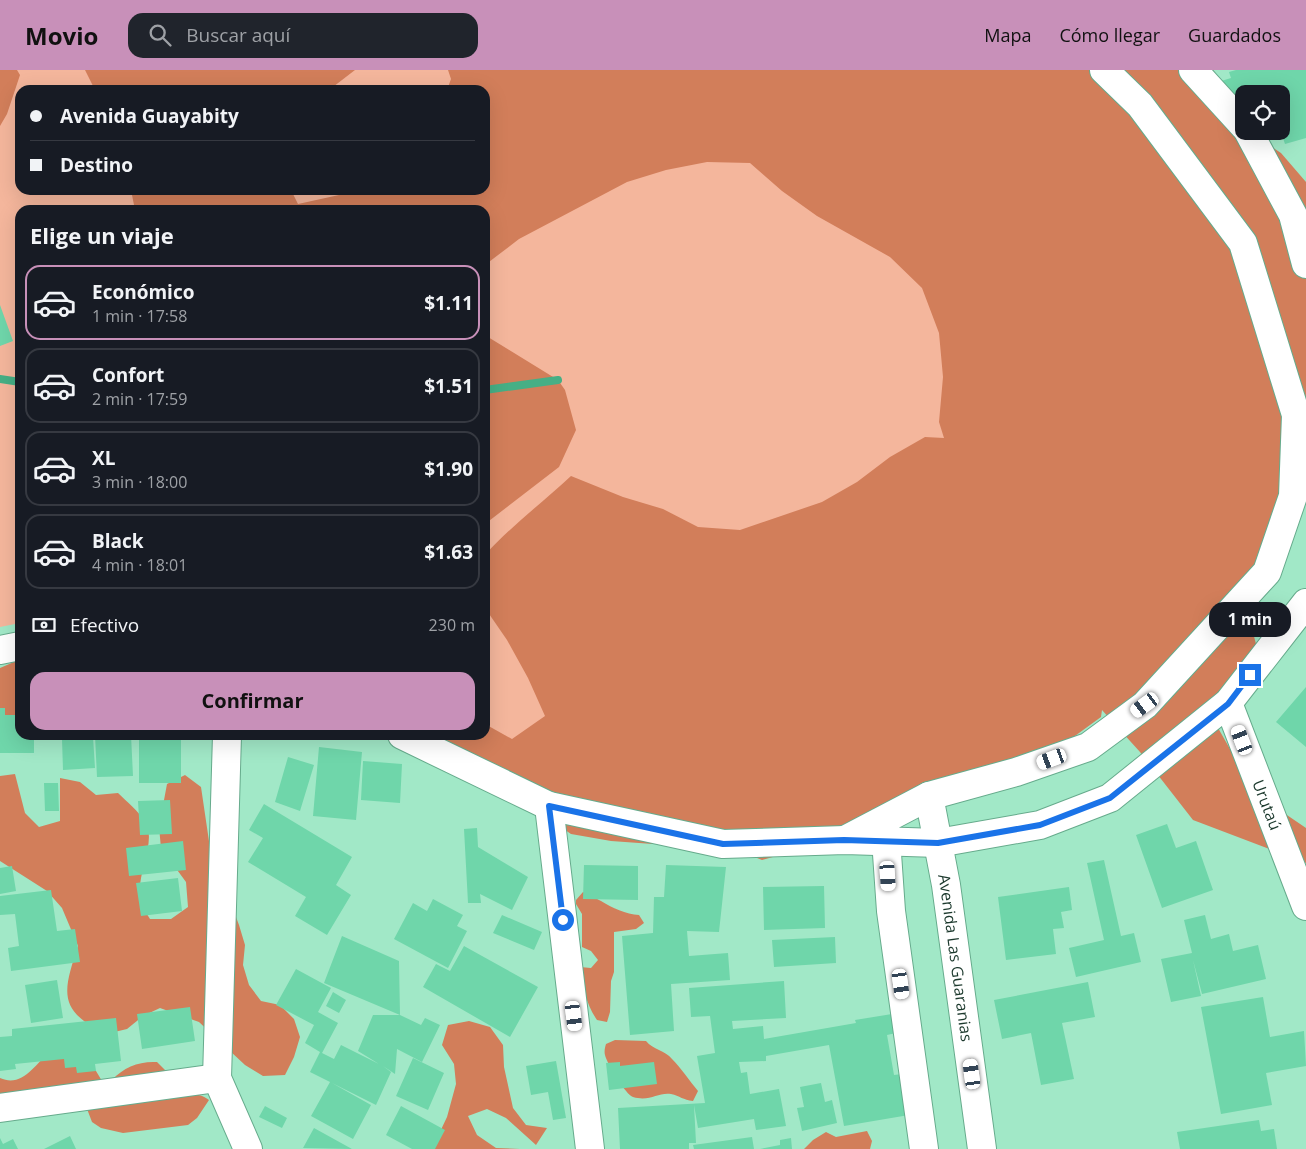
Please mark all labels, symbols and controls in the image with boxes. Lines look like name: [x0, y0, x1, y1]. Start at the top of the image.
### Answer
search box: [128, 13, 478, 58]
text: Movio: [25, 19, 98, 52]
icon: search: [146, 21, 174, 49]
text: Buscar aquí: [186, 22, 290, 48]
text: Mapa: [984, 23, 1031, 47]
text: Cómo llegar: [1059, 23, 1160, 47]
text: Guardados: [1188, 23, 1281, 47]
map controls: [1235, 85, 1290, 140]
button: locate: [1235, 85, 1290, 140]
text: Avenida Guayabity: [60, 103, 239, 129]
text: Destino: [60, 152, 133, 178]
text: Elige un viaje: [30, 220, 174, 250]
text: Económico: [92, 279, 194, 305]
icon: car: [32, 280, 77, 325]
text: $1.11: [424, 290, 473, 316]
text: 1 min · 17:58: [92, 305, 187, 327]
text: Confort: [92, 362, 164, 388]
icon: car: [32, 363, 77, 408]
text: $1.51: [424, 373, 473, 399]
text: 2 min · 17:59: [92, 388, 187, 410]
text: XL: [92, 445, 115, 471]
icon: car: [32, 446, 77, 491]
text: $1.90: [424, 456, 473, 482]
text: 3 min · 18:00: [92, 471, 187, 493]
text: Black: [92, 528, 144, 554]
icon: car: [32, 529, 77, 574]
text: $1.63: [424, 539, 473, 565]
text: 4 min · 18:01: [92, 554, 187, 576]
callout: 1 min: [1209, 602, 1291, 638]
text: 1 min: [1228, 608, 1272, 630]
icon: cash: [30, 611, 58, 639]
text: Efectivo: [70, 612, 139, 638]
text: 230 m: [429, 614, 475, 636]
route end: [1239, 664, 1261, 686]
button: Confirmar: [30, 672, 475, 730]
car: [1128, 690, 1161, 720]
car: [1229, 723, 1254, 757]
car: [1035, 747, 1068, 771]
street label: Urutaú: [1247, 776, 1287, 833]
car: [879, 861, 896, 891]
street label: Avenida Las Guaranias: [933, 872, 978, 1043]
route start: [552, 909, 574, 931]
car: [891, 968, 910, 1000]
car: [564, 1000, 583, 1032]
car: [962, 1058, 981, 1090]

